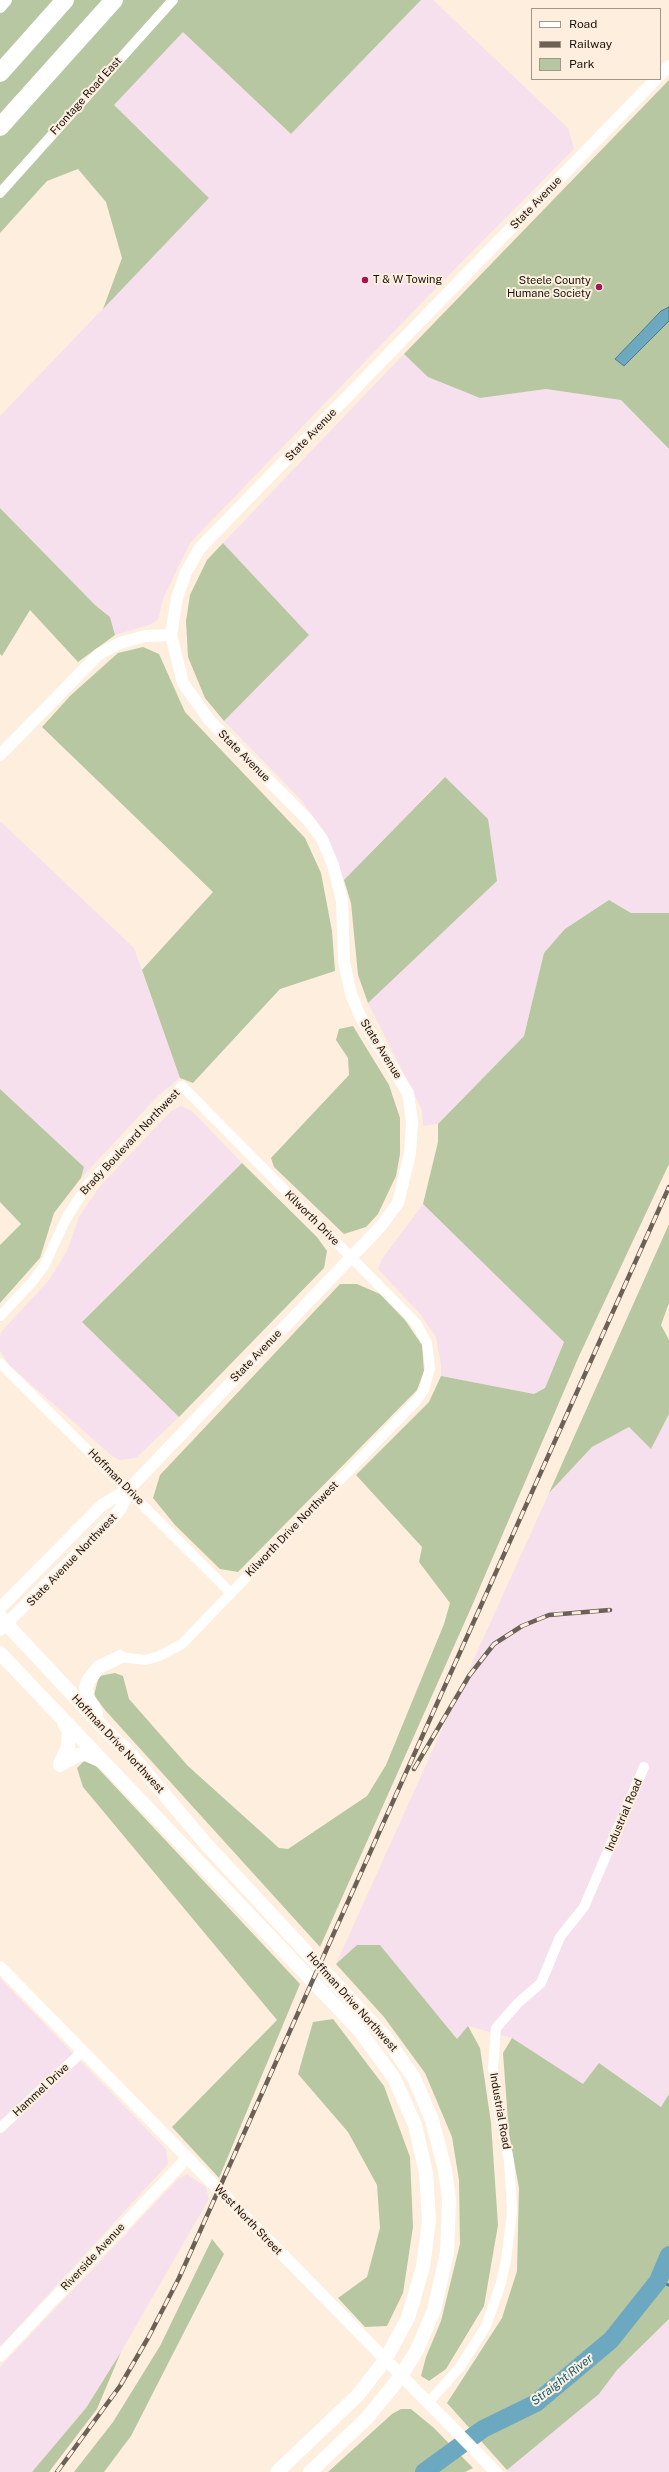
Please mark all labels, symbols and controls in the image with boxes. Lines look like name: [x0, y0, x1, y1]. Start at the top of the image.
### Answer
legend: [531, 8, 661, 80]
text: Road: [569, 17, 597, 31]
text: Railway: [569, 37, 612, 51]
street label: Frontage Road East: [48, 54, 124, 138]
text: Park: [569, 57, 595, 71]
street label: State Avenue: [508, 174, 564, 232]
place label: T & W Towing: [373, 273, 442, 287]
place label: Steele County Humane Society: [507, 274, 591, 300]
marker: T & W Towing: [360, 275, 370, 285]
marker: Steele County Humane Society: [594, 282, 604, 292]
street label: State Avenue: [283, 406, 339, 464]
street label: State Avenue: [215, 727, 273, 785]
street label: State Avenue: [357, 1017, 405, 1081]
street label: Brady Boulevard Northwest: [77, 1086, 183, 1198]
street label: Kilworth Drive: [282, 1188, 342, 1248]
street label: State Avenue: [228, 1327, 284, 1385]
street label: Hoffman Drive: [85, 1446, 147, 1508]
street label: Kilworth Drive Northwest: [243, 1478, 341, 1580]
street label: State Avenue Northwest: [24, 1511, 120, 1609]
street label: Hoffman Drive Northwest: [69, 1692, 167, 1796]
street label: Industrial Road: [603, 1777, 645, 1853]
street label: Hoffman Drive Northwest: [304, 1949, 400, 2055]
street label: Hammel Drive: [10, 2061, 72, 2119]
street label: Industrial Road: [487, 2072, 513, 2150]
street label: West North Street: [211, 2182, 285, 2258]
street label: Riverside Avenue: [58, 2220, 128, 2294]
water label: Straight River: [528, 2351, 596, 2409]

